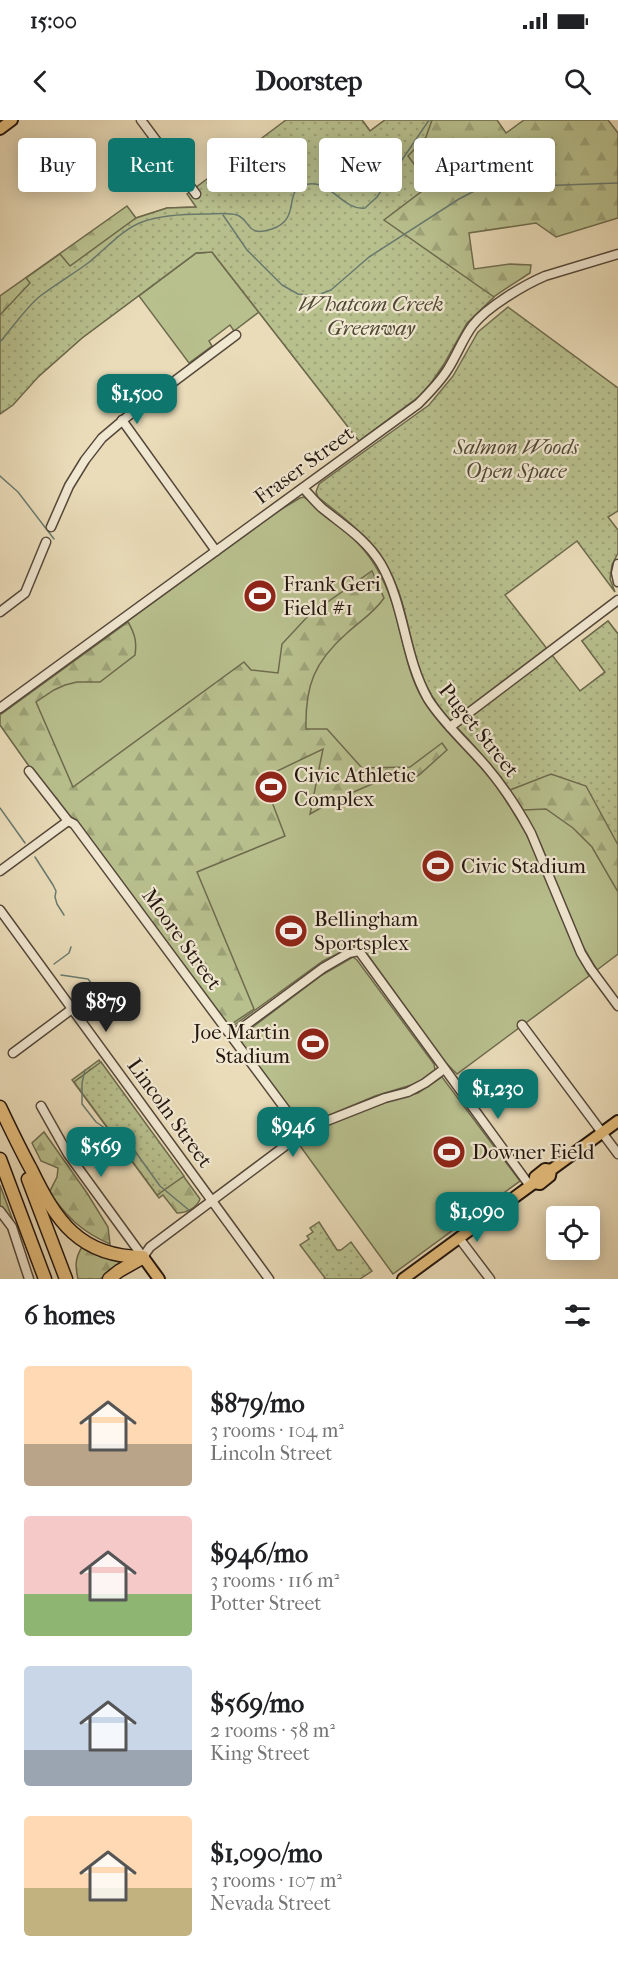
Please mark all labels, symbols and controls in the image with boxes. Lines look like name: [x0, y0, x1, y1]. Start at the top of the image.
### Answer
text: 15:00: [30, 8, 77, 34]
icon: back: [24, 65, 57, 98]
text: Doorstep: [256, 65, 362, 97]
icon: search: [561, 65, 594, 98]
chip: Buy: [18, 138, 96, 192]
chip: Rent: [108, 138, 195, 192]
chip: Filters: [207, 138, 307, 192]
chip: New: [319, 138, 402, 192]
chip: Apartment: [414, 138, 555, 192]
park label: Whatcom Creek Greenway: [299, 292, 444, 340]
pin: $1,500: [88, 374, 186, 425]
text: $1,500: [111, 382, 163, 405]
street label: Fraser Street: [250, 421, 359, 509]
park label: Salmon Woods Open Space: [452, 435, 579, 483]
place label: Frank Geri Field #1: [283, 572, 381, 620]
sports icon: Frank Geri Field #1: [242, 578, 278, 614]
street label: Puget Street: [434, 678, 524, 782]
place label: Civic Athletic Complex: [294, 763, 416, 811]
sports icon: Civic Athletic Complex: [253, 769, 289, 805]
sports icon: Civic Stadium: [420, 848, 456, 884]
place label: Civic Stadium: [461, 854, 587, 878]
street label: Moore Street: [137, 884, 227, 995]
place label: Bellingham Sportsplex: [314, 907, 419, 955]
sports icon: Bellingham Sportsplex: [273, 913, 309, 949]
pin: $879: [70, 982, 142, 1033]
text: $879: [85, 990, 127, 1013]
place label: Joe Martin Stadium: [191, 1020, 291, 1068]
sports icon: Joe Martin Stadium: [295, 1026, 331, 1062]
street label: Lincoln Street: [122, 1054, 218, 1172]
pin: $1,230: [449, 1069, 547, 1120]
text: $1,230: [472, 1077, 524, 1100]
pin: $946: [257, 1107, 329, 1158]
text: $946: [271, 1115, 315, 1138]
pin: $569: [65, 1127, 137, 1178]
sports icon: Downer Field: [431, 1134, 467, 1170]
text: $569: [81, 1135, 121, 1158]
place label: Downer Field: [472, 1140, 595, 1164]
pin: $1,090: [428, 1192, 526, 1243]
text: $1,090: [450, 1200, 504, 1223]
map controls: [546, 1206, 600, 1260]
button: locate: [546, 1206, 600, 1260]
icon: filters: [561, 1299, 594, 1332]
text: 6 homes: [24, 1300, 115, 1331]
text: $879/mo: [210, 1388, 305, 1419]
icon: home: [72, 1390, 144, 1462]
text: 3 rooms · 104 m²: [210, 1419, 344, 1442]
text: Lincoln Street: [210, 1442, 332, 1465]
text: $946/mo: [210, 1538, 308, 1569]
icon: home: [72, 1540, 144, 1612]
text: 3 rooms · 116 m²: [210, 1569, 339, 1592]
text: Potter Street: [210, 1592, 321, 1615]
text: $569/mo: [210, 1688, 304, 1719]
icon: home: [72, 1690, 144, 1762]
text: 2 rooms · 58 m²: [210, 1719, 335, 1742]
text: King Street: [210, 1742, 310, 1765]
text: $1,090/mo: [210, 1838, 322, 1869]
icon: home: [72, 1840, 144, 1912]
text: 3 rooms · 107 m²: [210, 1869, 342, 1892]
text: Nevada Street: [210, 1892, 331, 1915]

